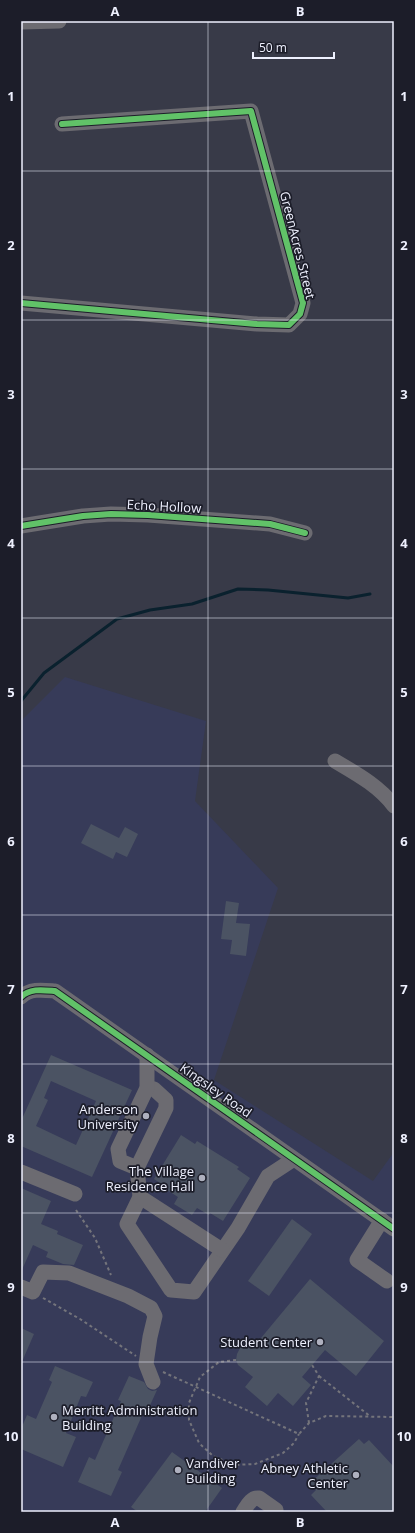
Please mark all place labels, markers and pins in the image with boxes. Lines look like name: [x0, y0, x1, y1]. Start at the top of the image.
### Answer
place label: Anderson University: [78, 1100, 138, 1133]
marker: Anderson University: [141, 1111, 151, 1121]
place label: The Village Residence Hall: [106, 1162, 194, 1195]
marker: The Village Residence Hall: [197, 1173, 207, 1183]
place label: Student Center: [220, 1333, 313, 1351]
marker: Student Center: [315, 1337, 325, 1347]
place label: Merritt Administration Building: [62, 1401, 197, 1434]
marker: Merritt Administration Building: [49, 1412, 59, 1422]
place label: Vandiver Building: [186, 1454, 240, 1487]
place label: Abney Athletic Center: [261, 1459, 349, 1492]
marker: Vandiver Building: [173, 1465, 183, 1475]
marker: Abney Athletic Center: [351, 1470, 361, 1480]

